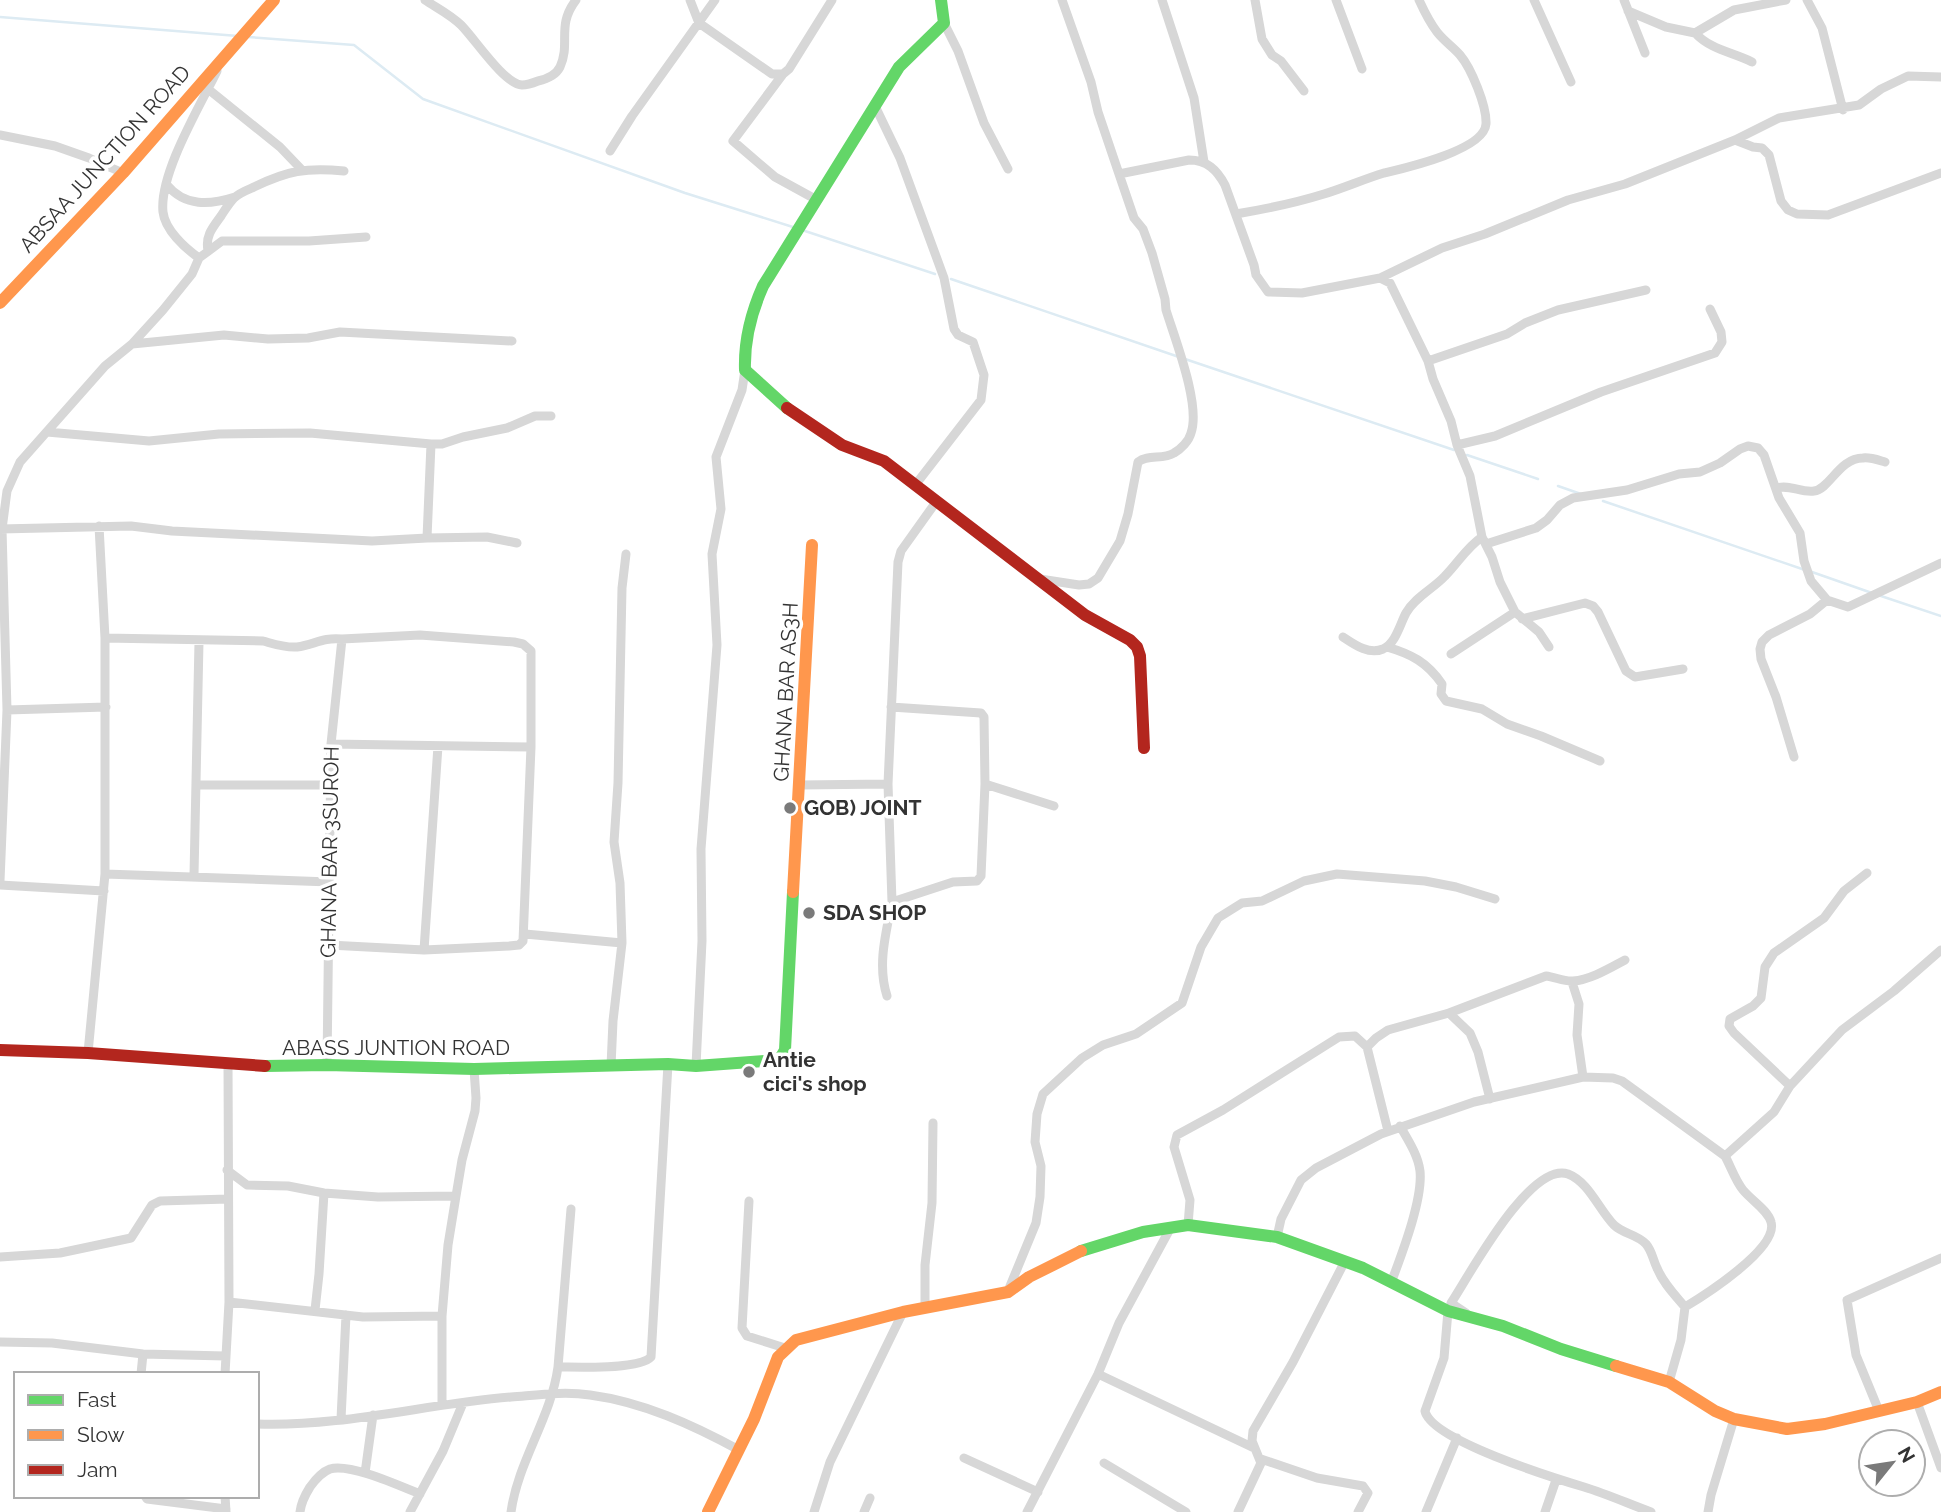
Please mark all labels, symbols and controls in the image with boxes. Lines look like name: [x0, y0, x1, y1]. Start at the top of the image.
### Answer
street label: ABSAA JUNCTION ROAD: [14, 60, 195, 257]
street label: GHANA BAR AS3H: [768, 602, 803, 782]
street label: GHANA BAR 3SUROH: [315, 746, 344, 958]
place label: GOB) JOINT: [804, 795, 922, 820]
marker: GOB) JOINT: [782, 800, 798, 816]
place label: SDA SHOP: [823, 900, 926, 925]
marker: SDA SHOP: [801, 905, 817, 921]
street label: ABASS JUNTION ROAD: [282, 1035, 510, 1060]
place label: Antie cici's shop: [763, 1047, 867, 1096]
marker: Antie cici's shop: [741, 1064, 757, 1080]
legend: [14, 1372, 259, 1498]
text: Fast: [77, 1387, 117, 1412]
text: Slow: [77, 1422, 125, 1447]
north arrow: [1857, 1428, 1927, 1498]
text: N: [1894, 1443, 1920, 1466]
text: Jam: [77, 1457, 118, 1482]

